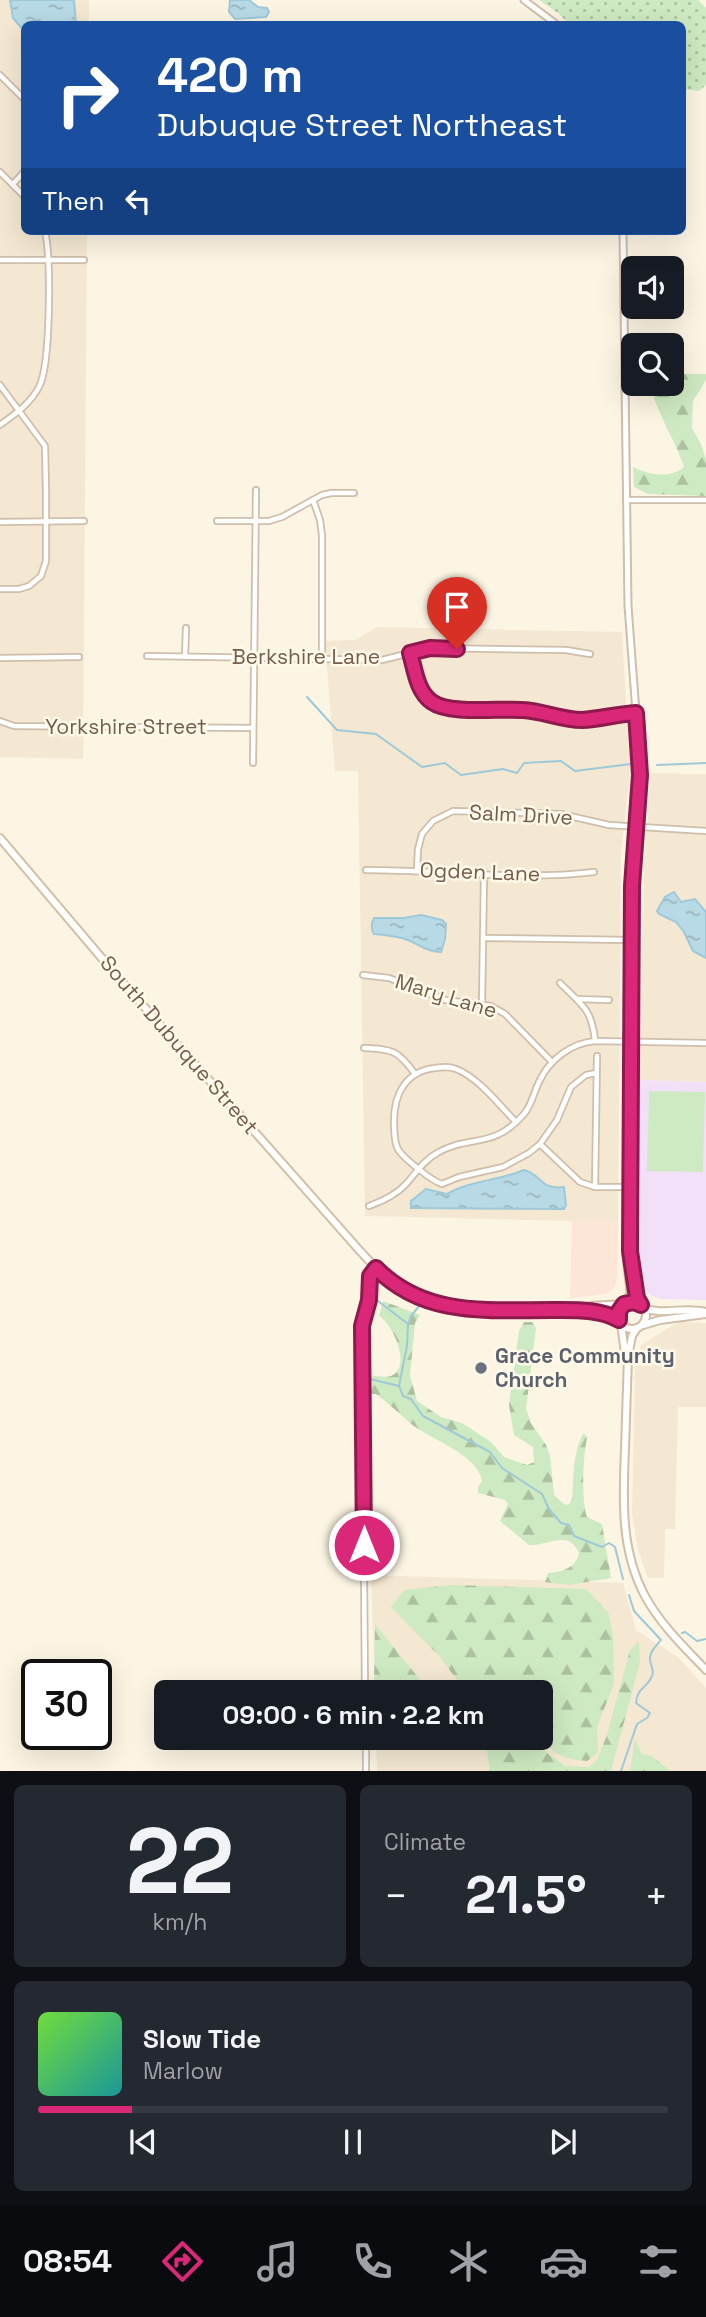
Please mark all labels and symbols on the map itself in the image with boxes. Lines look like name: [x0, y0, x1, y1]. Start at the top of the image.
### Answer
pin: [427, 577, 487, 649]
street label: Berkshire Lane: [232, 643, 380, 670]
street label: Yorkshire Street: [45, 713, 207, 740]
street label: Salm Drive: [468, 798, 574, 831]
street label: Ogden Lane: [419, 856, 541, 887]
street label: South Dubuque Street: [94, 950, 264, 1140]
street label: Mary Lane: [392, 967, 500, 1024]
place label: Grace Community Church: [495, 1342, 675, 1393]
marker: Grace Community Church: [473, 1360, 489, 1376]
position arrow: [327, 1508, 401, 1582]
speed limit sign: 30: [21, 1659, 112, 1750]

